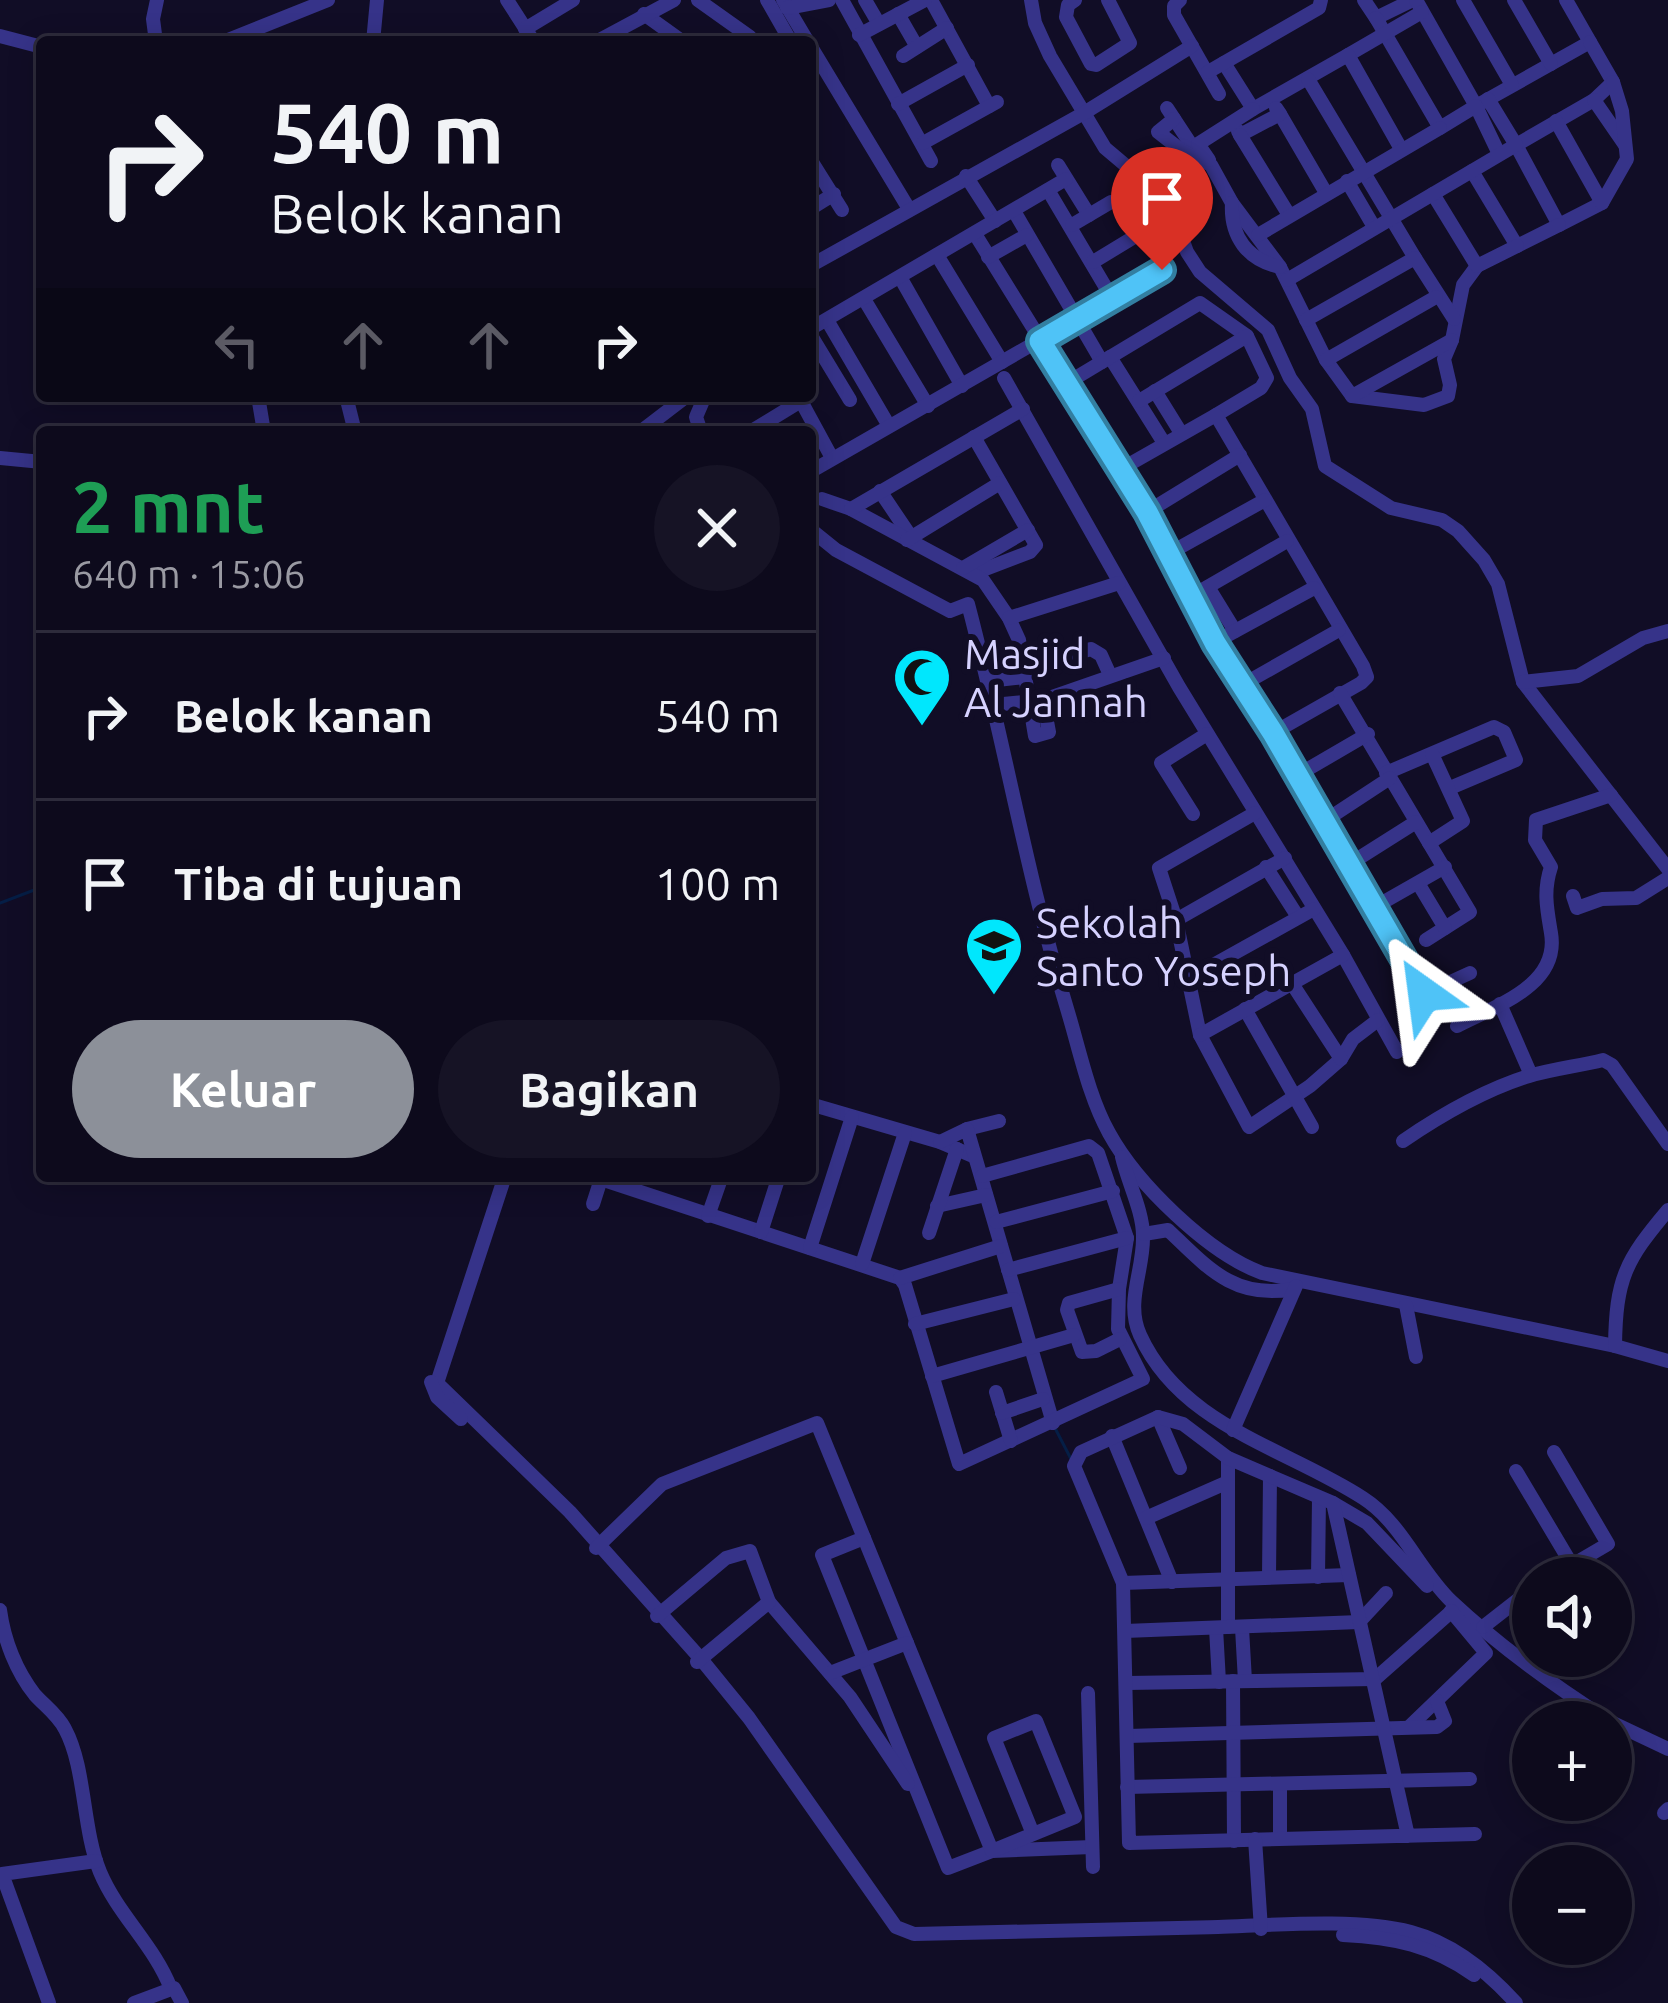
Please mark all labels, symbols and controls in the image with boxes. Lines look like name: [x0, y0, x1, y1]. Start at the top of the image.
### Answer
icon: right: [72, 84, 228, 240]
text: 540 m: [270, 85, 504, 179]
pin: [1111, 147, 1213, 270]
icon: arrive: [1129, 165, 1195, 231]
text: Belok kanan: [270, 183, 564, 243]
icon: left: [204, 312, 270, 378]
icon: ahead: [330, 312, 396, 378]
icon: ahead: [456, 312, 522, 378]
icon: right: [582, 312, 648, 378]
button: close: [654, 465, 780, 591]
text: 2 mnt: [72, 466, 265, 547]
text: 640 m · 15:06: [72, 552, 306, 595]
place label: Masjid Al Jannah: [964, 630, 1148, 725]
mosque icon: Masjid Al Jannah: [891, 646, 953, 728]
icon: right: [72, 683, 138, 749]
text: Belok kanan: [174, 690, 433, 741]
text: 540 m: [655, 690, 780, 741]
icon: arrive: [72, 851, 138, 917]
text: Tiba di tujuan: [174, 858, 463, 909]
text: 100 m: [655, 858, 780, 909]
place label: Sekolah Santo Yoseph: [1036, 899, 1291, 994]
school or university icon: Sekolah Santo Yoseph: [963, 915, 1025, 997]
position arrow: [1361, 931, 1487, 1057]
button: Keluar: [72, 1020, 414, 1158]
button: Bagikan: [438, 1020, 780, 1158]
map controls: [1512, 1557, 1632, 1965]
button: sound: [1512, 1557, 1632, 1677]
button: +: [1512, 1701, 1632, 1821]
button: −: [1512, 1845, 1632, 1965]

